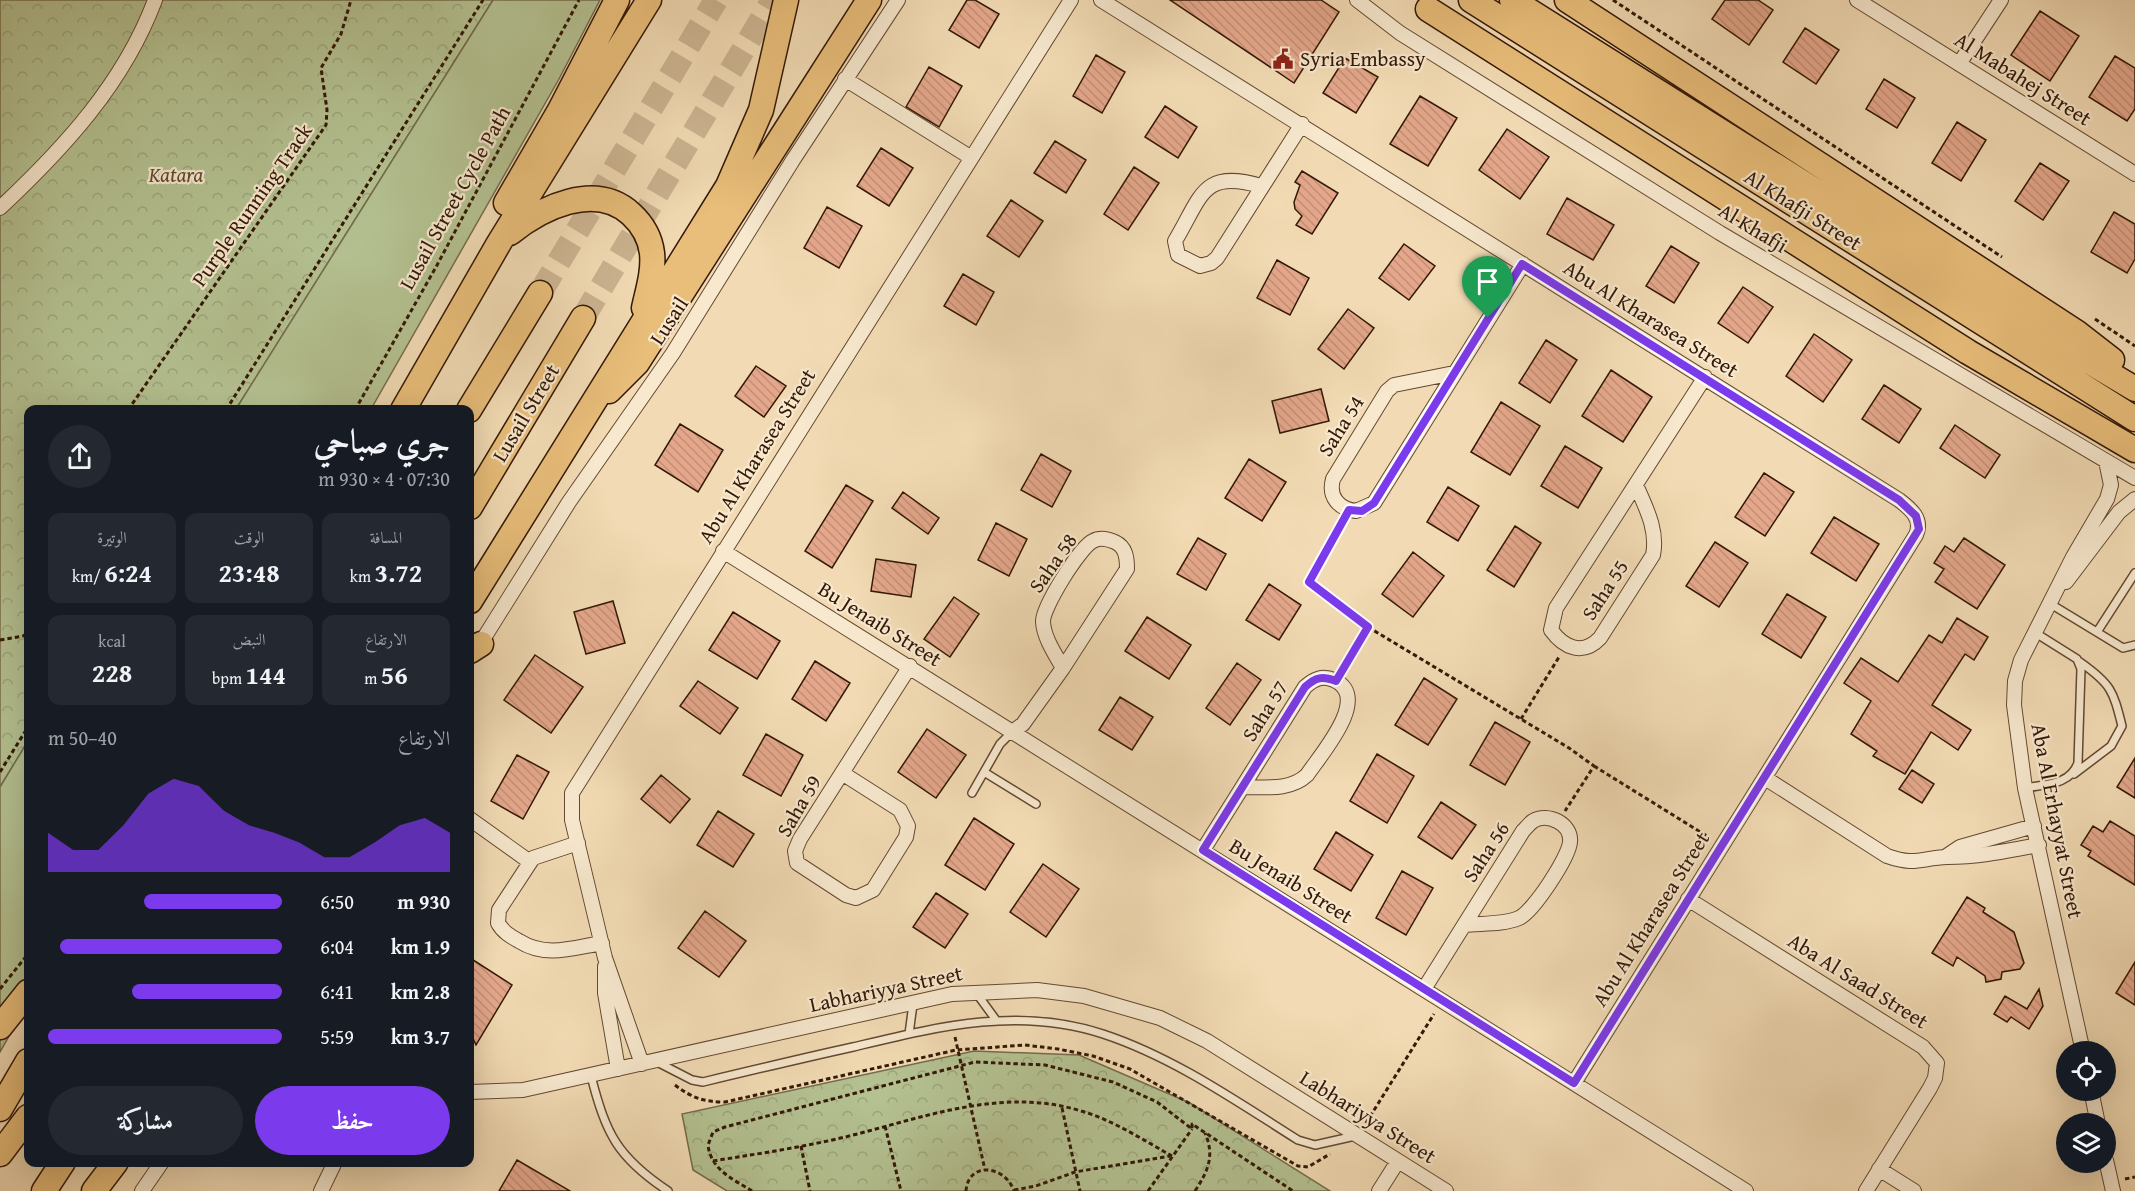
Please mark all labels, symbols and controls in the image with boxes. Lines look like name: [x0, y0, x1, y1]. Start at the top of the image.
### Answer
street label: Al Mabahej Street: [1949, 24, 2098, 133]
place label: Syria Embassy: [1300, 43, 1426, 74]
public building icon: Syria Embassy: [1271, 47, 1295, 71]
street label: Lusail Street Cycle Path: [391, 100, 518, 295]
street label: Purple Running Track: [184, 117, 320, 292]
park label: Katara: [148, 159, 204, 190]
street label: Al Khafji Street: [1740, 164, 1866, 256]
street label: Al Khafji: [1714, 198, 1792, 258]
street label: Abu Al Kharasea Street: [1558, 252, 1745, 385]
pin: [1462, 256, 1513, 318]
icon: arrive: [1471, 265, 1504, 298]
street label: Lusail: [642, 291, 696, 351]
street label: Lusail Street: [484, 357, 567, 468]
street label: Abu Al Kharasea Street: [690, 362, 823, 549]
street label: Saha 54: [1310, 389, 1371, 462]
text: جري صباحي: [314, 417, 450, 465]
button: share: [48, 425, 111, 488]
text: 07:30 · 4 × 930 m: [318, 464, 450, 493]
text: الوتيرة: [97, 525, 127, 549]
text: الوقت: [234, 525, 264, 549]
text: المسافة: [370, 525, 402, 549]
street label: Saha 58: [1021, 526, 1084, 599]
text: 6:24: [104, 553, 152, 592]
text: 23:48: [218, 553, 280, 592]
text: 3.72: [374, 553, 422, 592]
street label: Saha 55: [1573, 553, 1636, 626]
text: /km: [72, 564, 104, 588]
text: km: [350, 564, 374, 588]
street label: Bu Jenaib Street: [812, 573, 949, 674]
text: النبض: [233, 627, 265, 651]
text: الارتفاع: [365, 627, 407, 651]
text: kcal: [98, 629, 126, 653]
text: 228: [92, 653, 132, 692]
text: 144: [246, 655, 286, 694]
text: 56: [381, 655, 408, 694]
text: bpm: [212, 666, 246, 690]
text: m: [364, 666, 381, 690]
street label: Saha 57: [1234, 674, 1295, 747]
street label: Aba Al Erhayyat Street: [2023, 721, 2092, 922]
text: 40–50 m: [48, 723, 117, 752]
text: الارتفاع: [398, 723, 450, 752]
street label: Saha 59: [768, 769, 829, 842]
street label: Saha 56: [1454, 815, 1517, 888]
street label: Abu Al Kharasea Street: [1584, 825, 1717, 1012]
street label: Bu Jenaib Street: [1223, 830, 1360, 931]
text: 6:50: [320, 887, 354, 916]
text: 930 m: [397, 887, 450, 916]
street label: Aba Al Saad Street: [1782, 925, 1935, 1037]
text: 6:04: [320, 932, 354, 961]
text: 1.9 km: [391, 932, 450, 961]
street label: Labhariyya Street: [807, 957, 966, 1020]
text: 6:41: [320, 977, 354, 1006]
text: 2.8 km: [391, 977, 450, 1006]
text: 5:59: [320, 1022, 354, 1051]
text: 3.7 km: [391, 1022, 450, 1051]
map controls: [2056, 1041, 2116, 1173]
button: locate: [2056, 1041, 2116, 1101]
street label: Labhariyya Street: [1294, 1062, 1443, 1171]
button: مشاركة: [48, 1086, 243, 1155]
button: حفظ: [255, 1086, 450, 1155]
button: layers: [2056, 1113, 2116, 1173]

